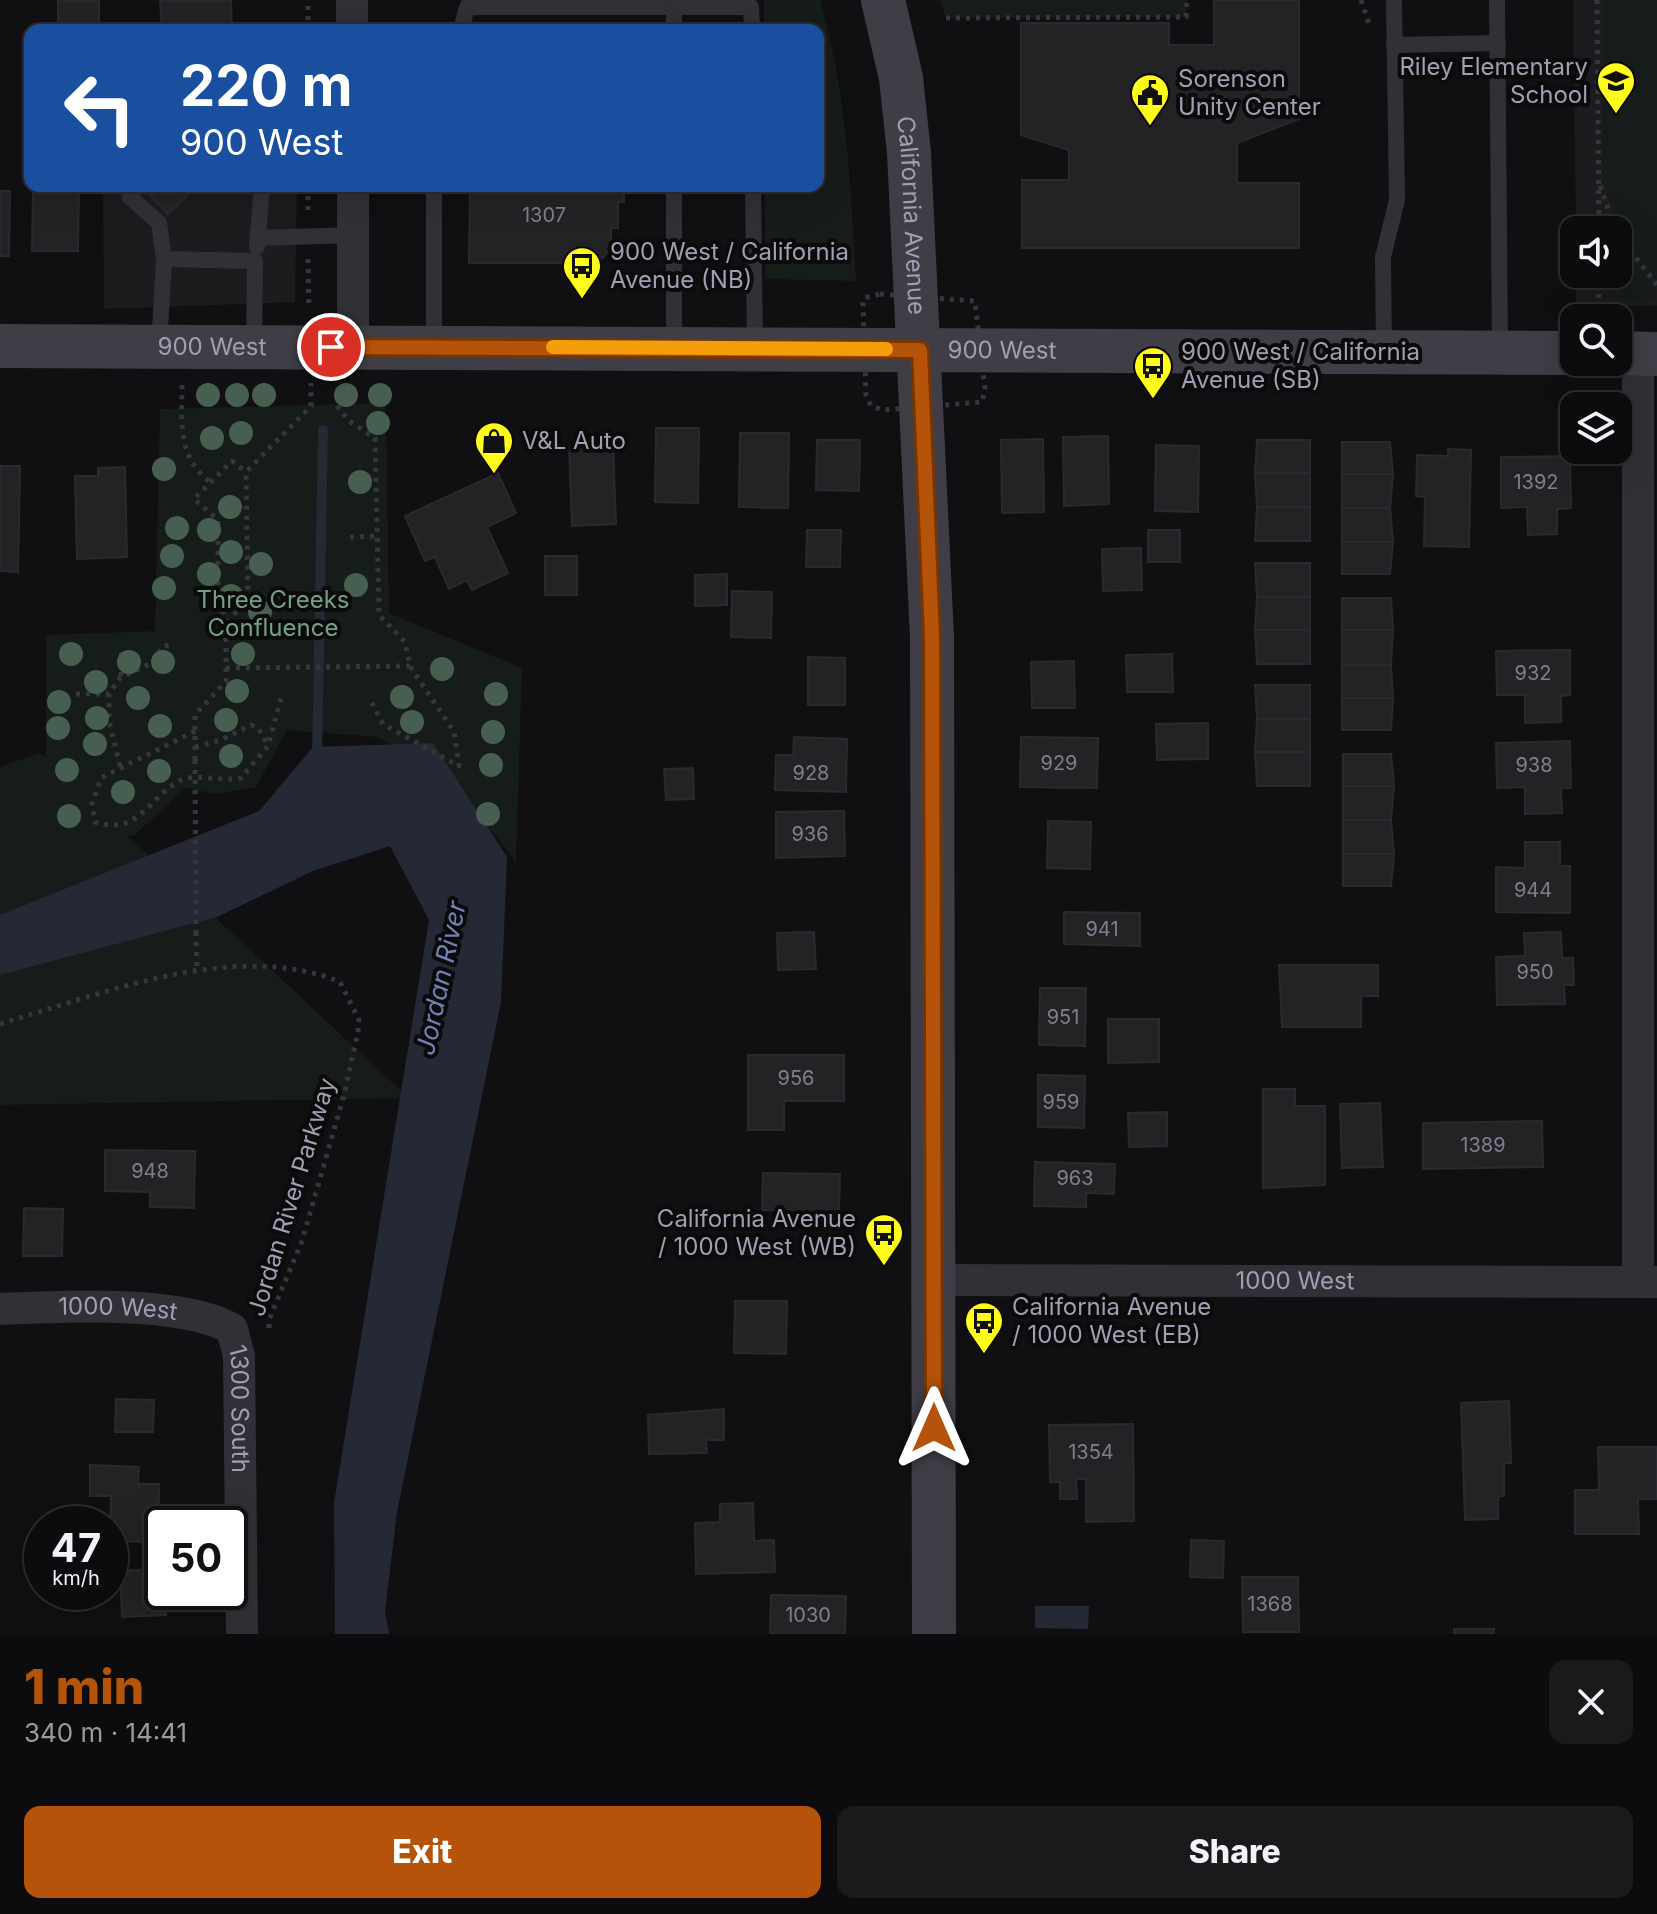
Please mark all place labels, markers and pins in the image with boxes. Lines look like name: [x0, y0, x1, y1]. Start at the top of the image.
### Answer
place label: Riley Elementary School: [1399, 52, 1588, 109]
school or university icon: Riley Elementary School: [1595, 60, 1637, 115]
place label: Sorenson Unity Center: [1178, 64, 1321, 121]
public building icon: Sorenson Unity Center: [1129, 72, 1171, 127]
place label: 900 West / California Avenue (NB): [610, 237, 849, 294]
bus stop icon: 900 West / California Avenue (NB): [561, 245, 603, 300]
pin: [297, 313, 365, 381]
place label: 900 West / California Avenue (SB): [1181, 337, 1420, 394]
bus stop icon: 900 West / California Avenue (SB): [1132, 345, 1174, 400]
shop icon: V&L Auto: [473, 420, 515, 475]
place label: V&L Auto: [522, 426, 626, 455]
place label: California Avenue / 1000 West (WB): [657, 1204, 856, 1261]
bus stop icon: California Avenue / 1000 West (WB): [863, 1212, 905, 1267]
place label: California Avenue / 1000 West (EB): [1012, 1292, 1211, 1349]
bus stop icon: California Avenue / 1000 West (EB): [963, 1300, 1005, 1355]

